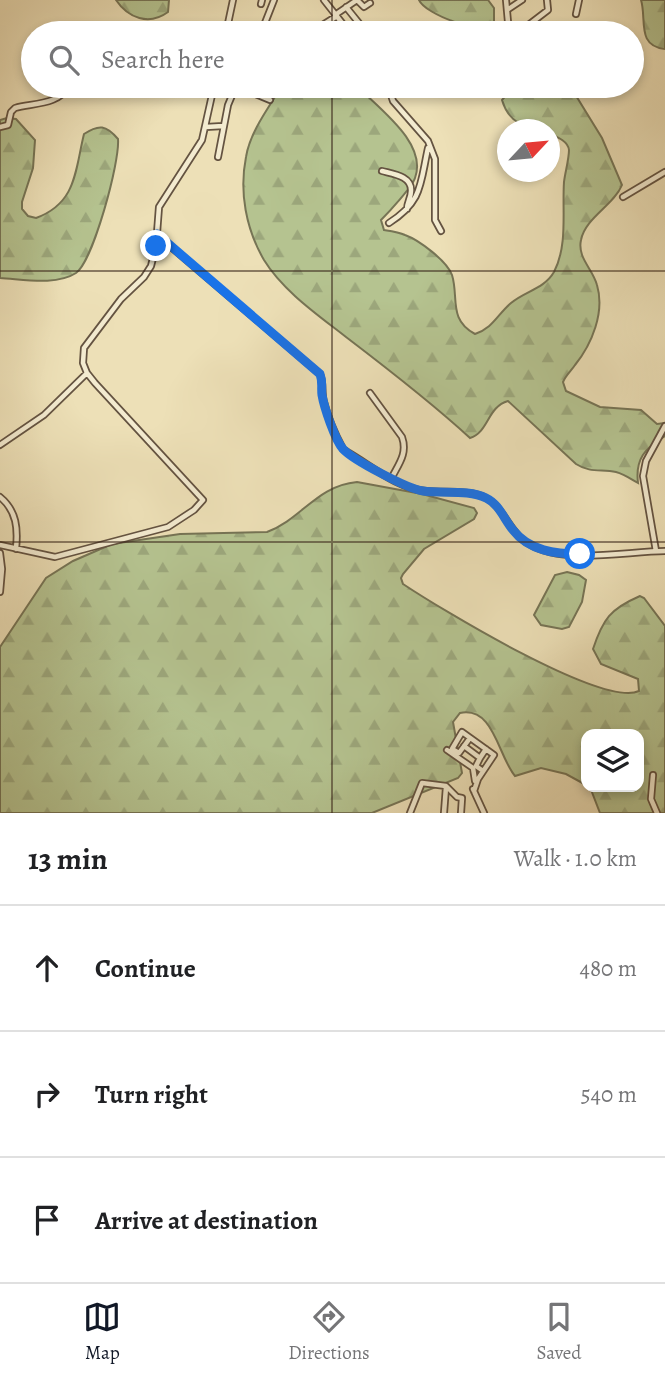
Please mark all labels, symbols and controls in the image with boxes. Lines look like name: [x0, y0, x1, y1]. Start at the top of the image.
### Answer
search box: [21, 21, 644, 98]
icon: search: [45, 41, 83, 79]
text: Search here: [101, 42, 225, 77]
north arrow: [497, 119, 560, 182]
route end: [140, 230, 171, 261]
route start: [564, 538, 595, 569]
map controls: [581, 729, 644, 792]
button: layers: [581, 729, 644, 792]
text: 13 min: [28, 839, 108, 879]
text: Walk · 1.0 km: [514, 843, 637, 874]
icon: ahead: [28, 949, 66, 987]
text: Continue: [95, 951, 196, 986]
text: 480 m: [579, 953, 637, 984]
icon: right: [28, 1075, 66, 1113]
text: Turn right: [95, 1077, 208, 1112]
text: 540 m: [581, 1079, 637, 1110]
icon: arrive: [28, 1201, 66, 1239]
text: Arrive at destination: [95, 1203, 318, 1238]
tab: Map: [83, 1298, 121, 1366]
tab: Directions: [288, 1298, 370, 1366]
tab: Saved: [537, 1298, 582, 1366]

